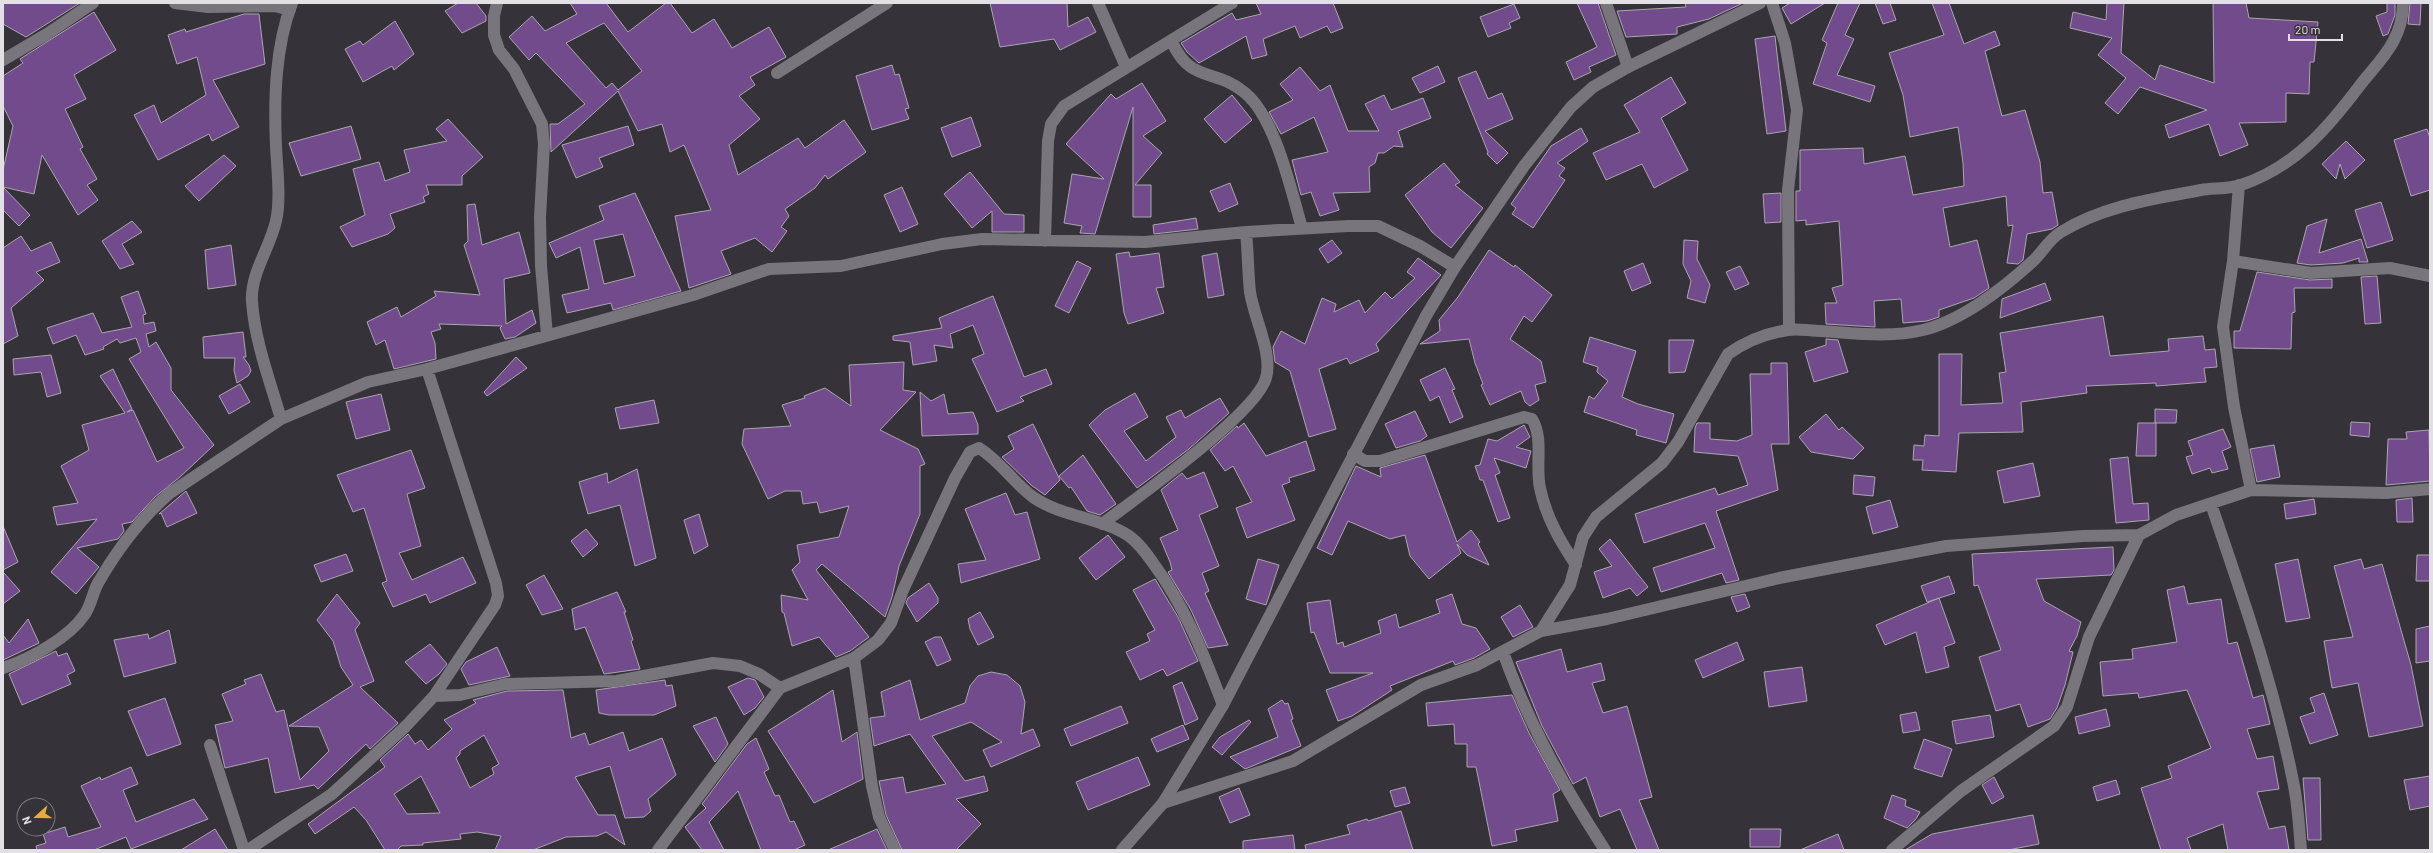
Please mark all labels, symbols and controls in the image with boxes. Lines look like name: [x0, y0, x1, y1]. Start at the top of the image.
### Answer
scale bar: [2289, 16, 2342, 42]
text: 20 m: [2295, 22, 2321, 36]
north arrow: [16, 797, 56, 837]
text: N: [19, 815, 34, 827]

